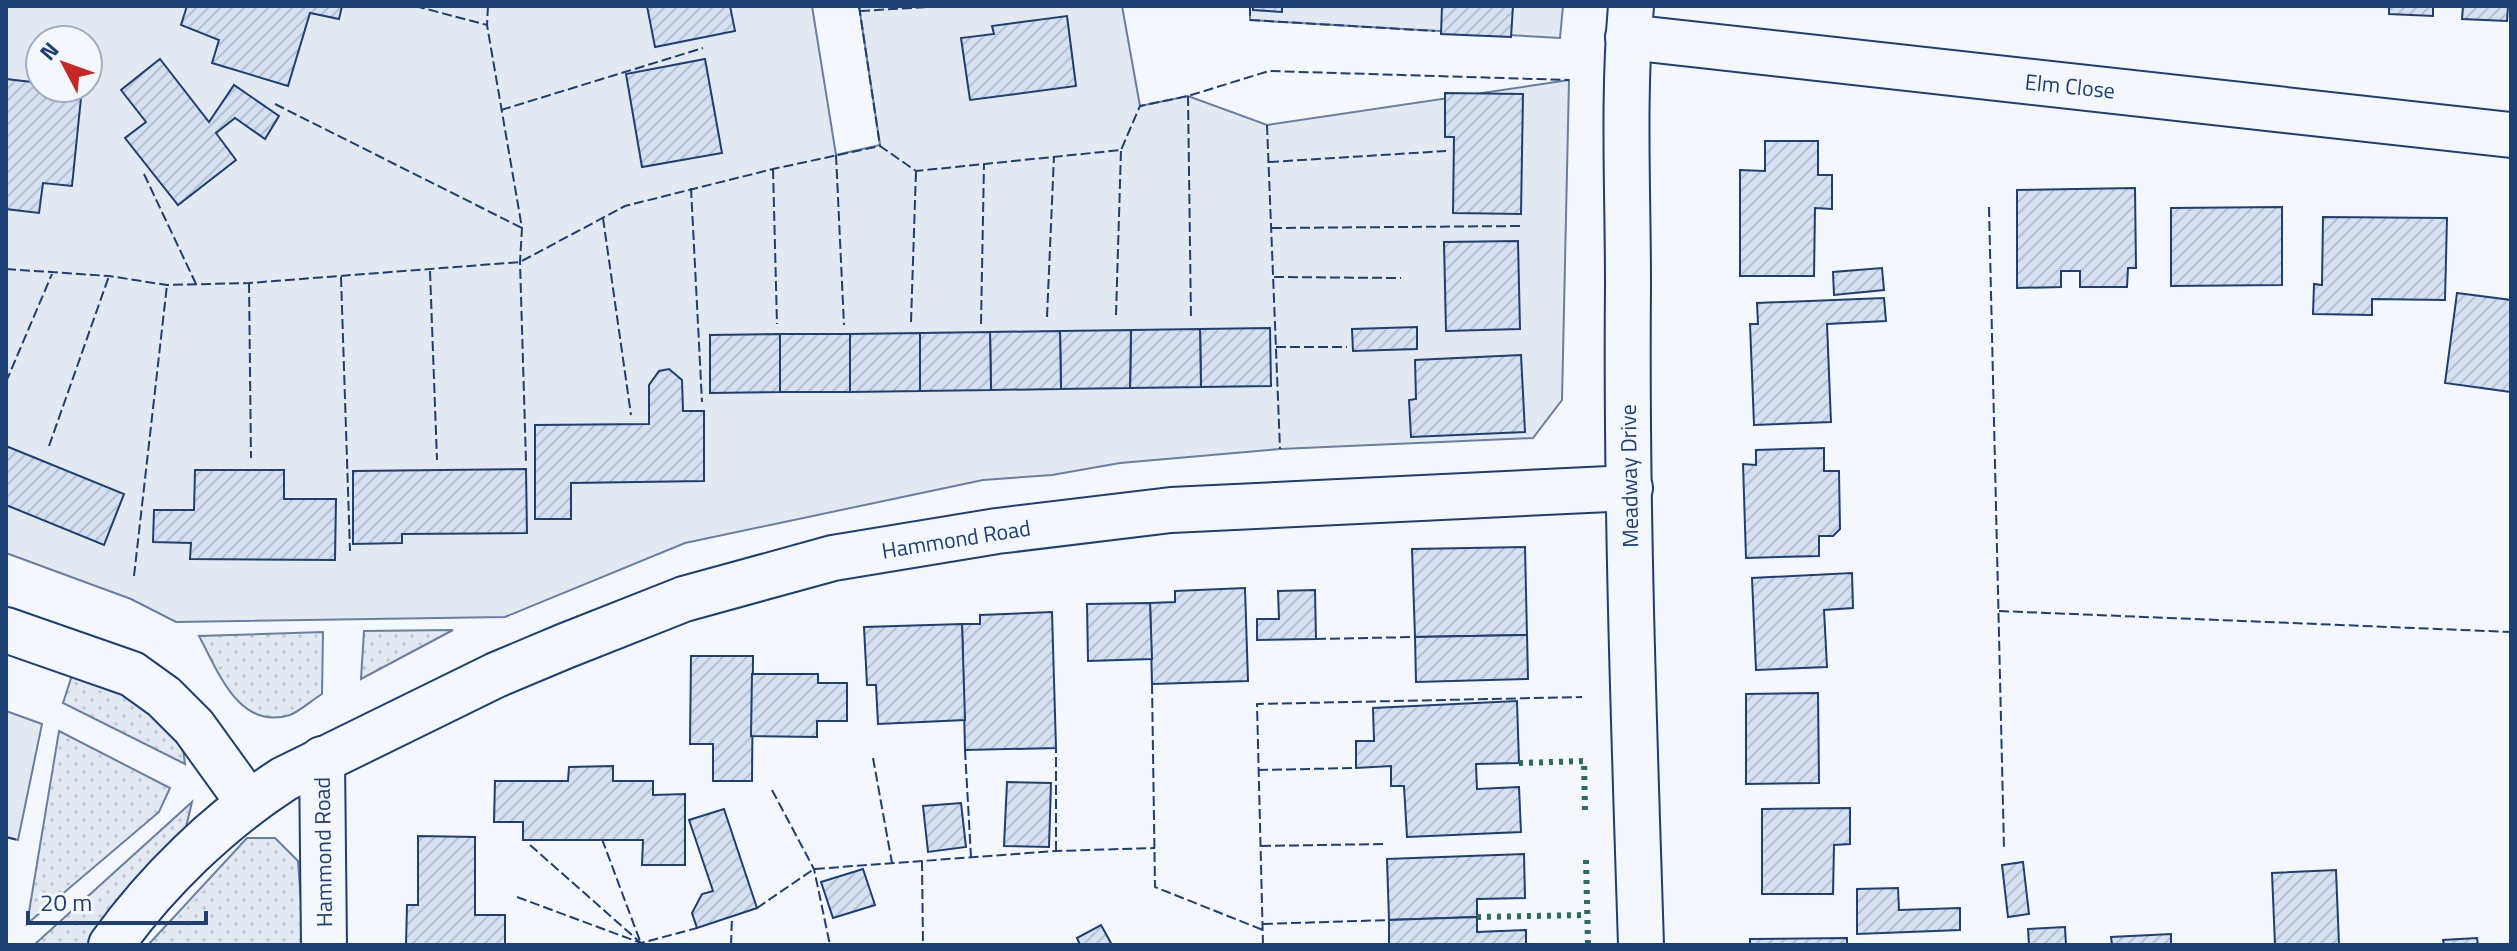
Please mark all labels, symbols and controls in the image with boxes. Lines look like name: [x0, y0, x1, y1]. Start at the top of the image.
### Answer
north arrow: [24, 24, 104, 104]
text: N: [31, 34, 67, 68]
street label: Elm Close: [2023, 64, 2117, 108]
street label: Meadway Drive: [1611, 404, 1647, 548]
street label: Hammond Road: [879, 510, 1033, 568]
street label: Hammond Road: [305, 777, 341, 927]
scale bar: [28, 875, 206, 925]
text: 20 m: [40, 884, 92, 920]

